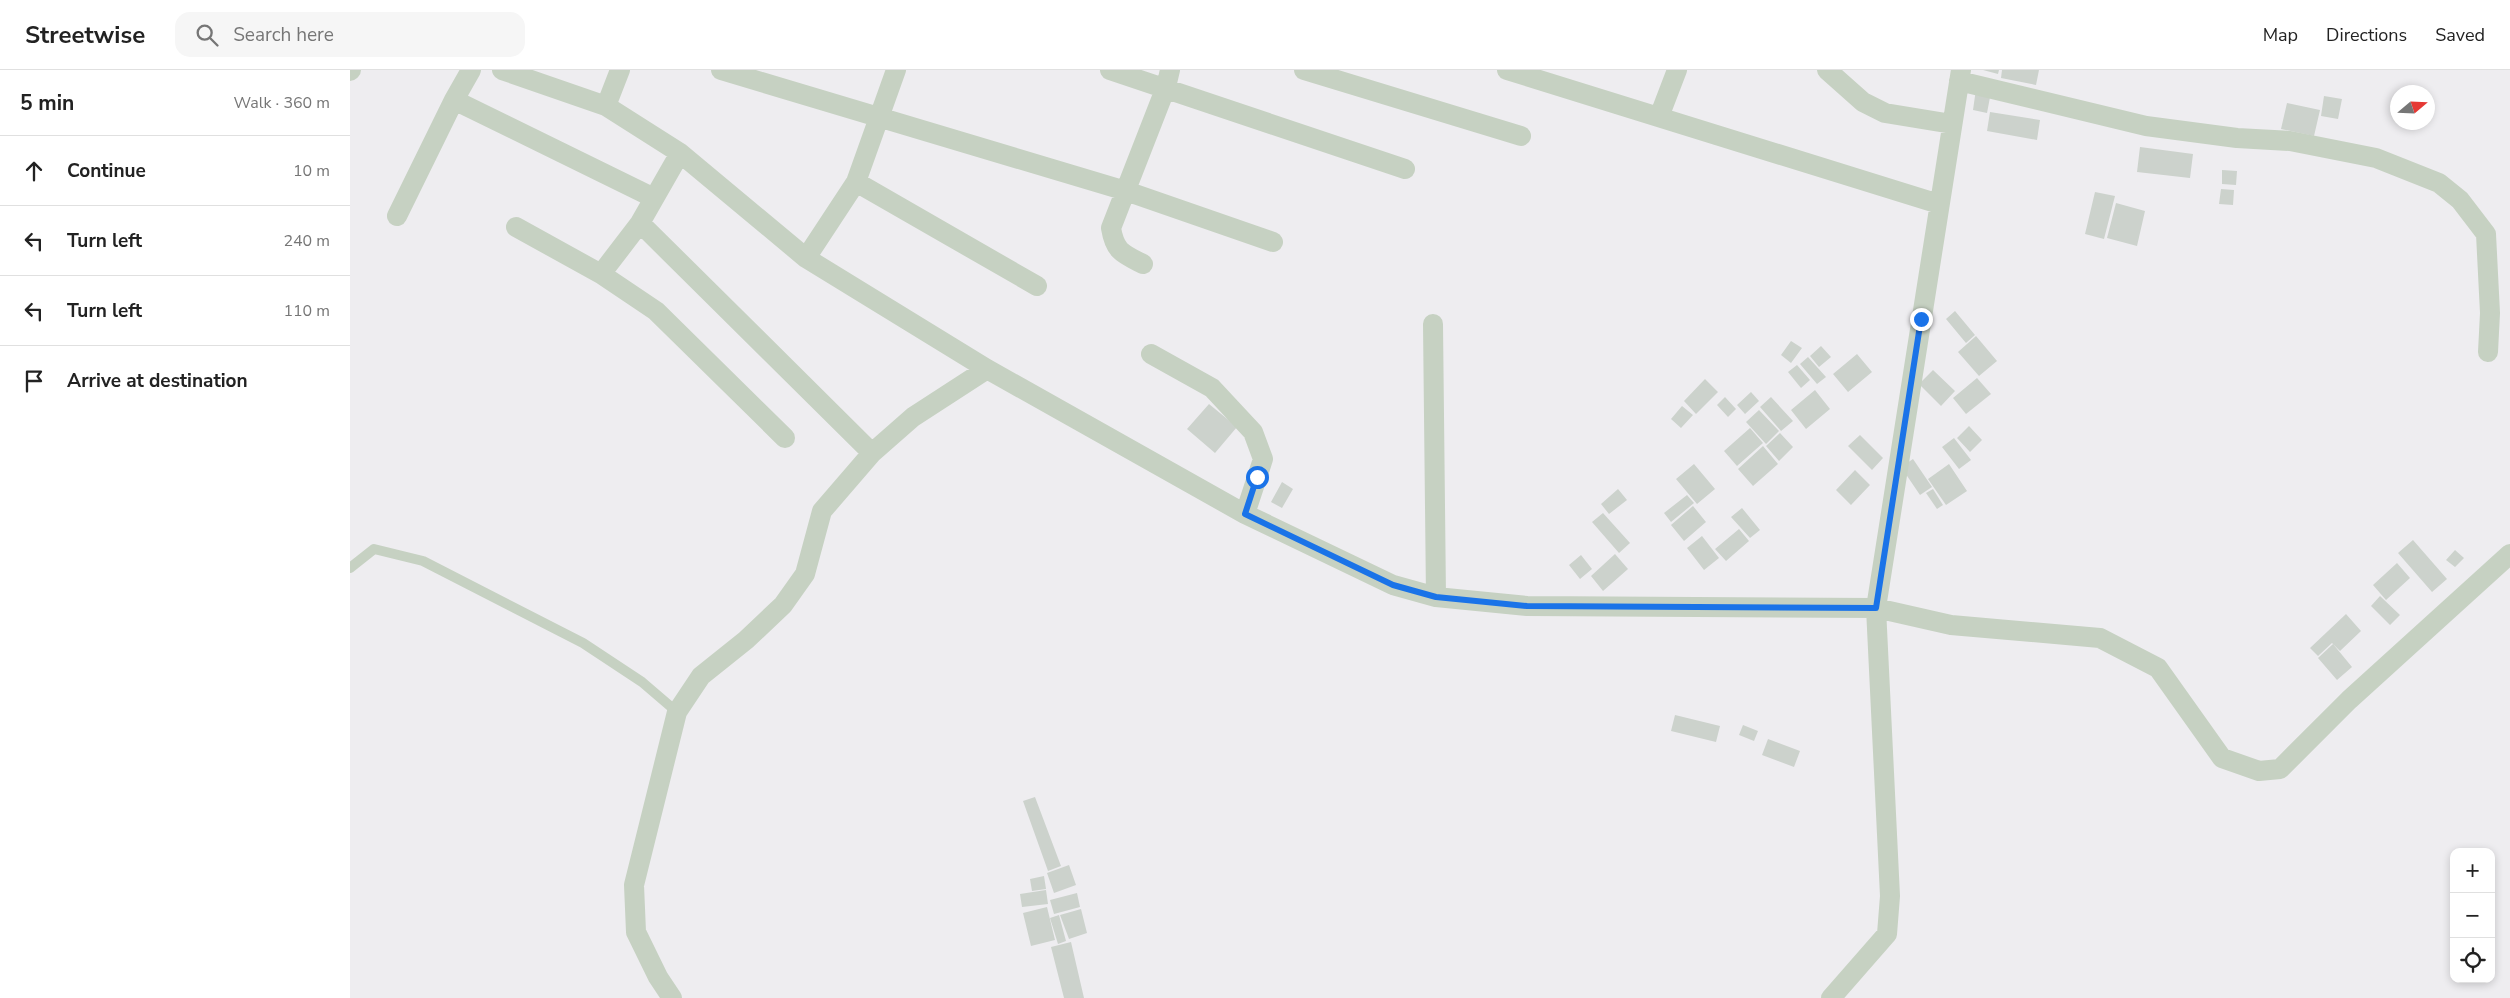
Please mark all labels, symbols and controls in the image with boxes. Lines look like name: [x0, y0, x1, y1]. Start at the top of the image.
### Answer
search box: [175, 12, 525, 57]
text: Streetwise: [25, 19, 145, 51]
icon: search: [193, 21, 221, 49]
text: Search here: [233, 22, 334, 48]
text: Map: [2263, 23, 2298, 47]
text: Directions: [2326, 23, 2407, 47]
text: Saved: [2435, 23, 2485, 47]
north arrow: [2390, 85, 2435, 130]
text: 5 min: [20, 89, 74, 117]
text: Walk · 360 m: [234, 92, 330, 114]
icon: ahead: [20, 157, 48, 185]
text: Continue: [67, 158, 146, 184]
text: 10 m: [293, 160, 330, 182]
icon: left: [20, 227, 48, 255]
text: Turn left: [67, 228, 142, 254]
text: 240 m: [283, 230, 330, 252]
icon: left: [20, 297, 48, 325]
text: Turn left: [67, 298, 142, 324]
text: 110 m: [283, 300, 330, 322]
route end: [1910, 308, 1933, 331]
icon: arrive: [20, 367, 48, 395]
text: Arrive at destination: [67, 368, 248, 394]
route start: [1246, 466, 1269, 489]
map controls: [2450, 848, 2495, 983]
button: +: [2450, 848, 2495, 893]
button: −: [2450, 893, 2495, 938]
button: locate: [2450, 938, 2495, 983]

